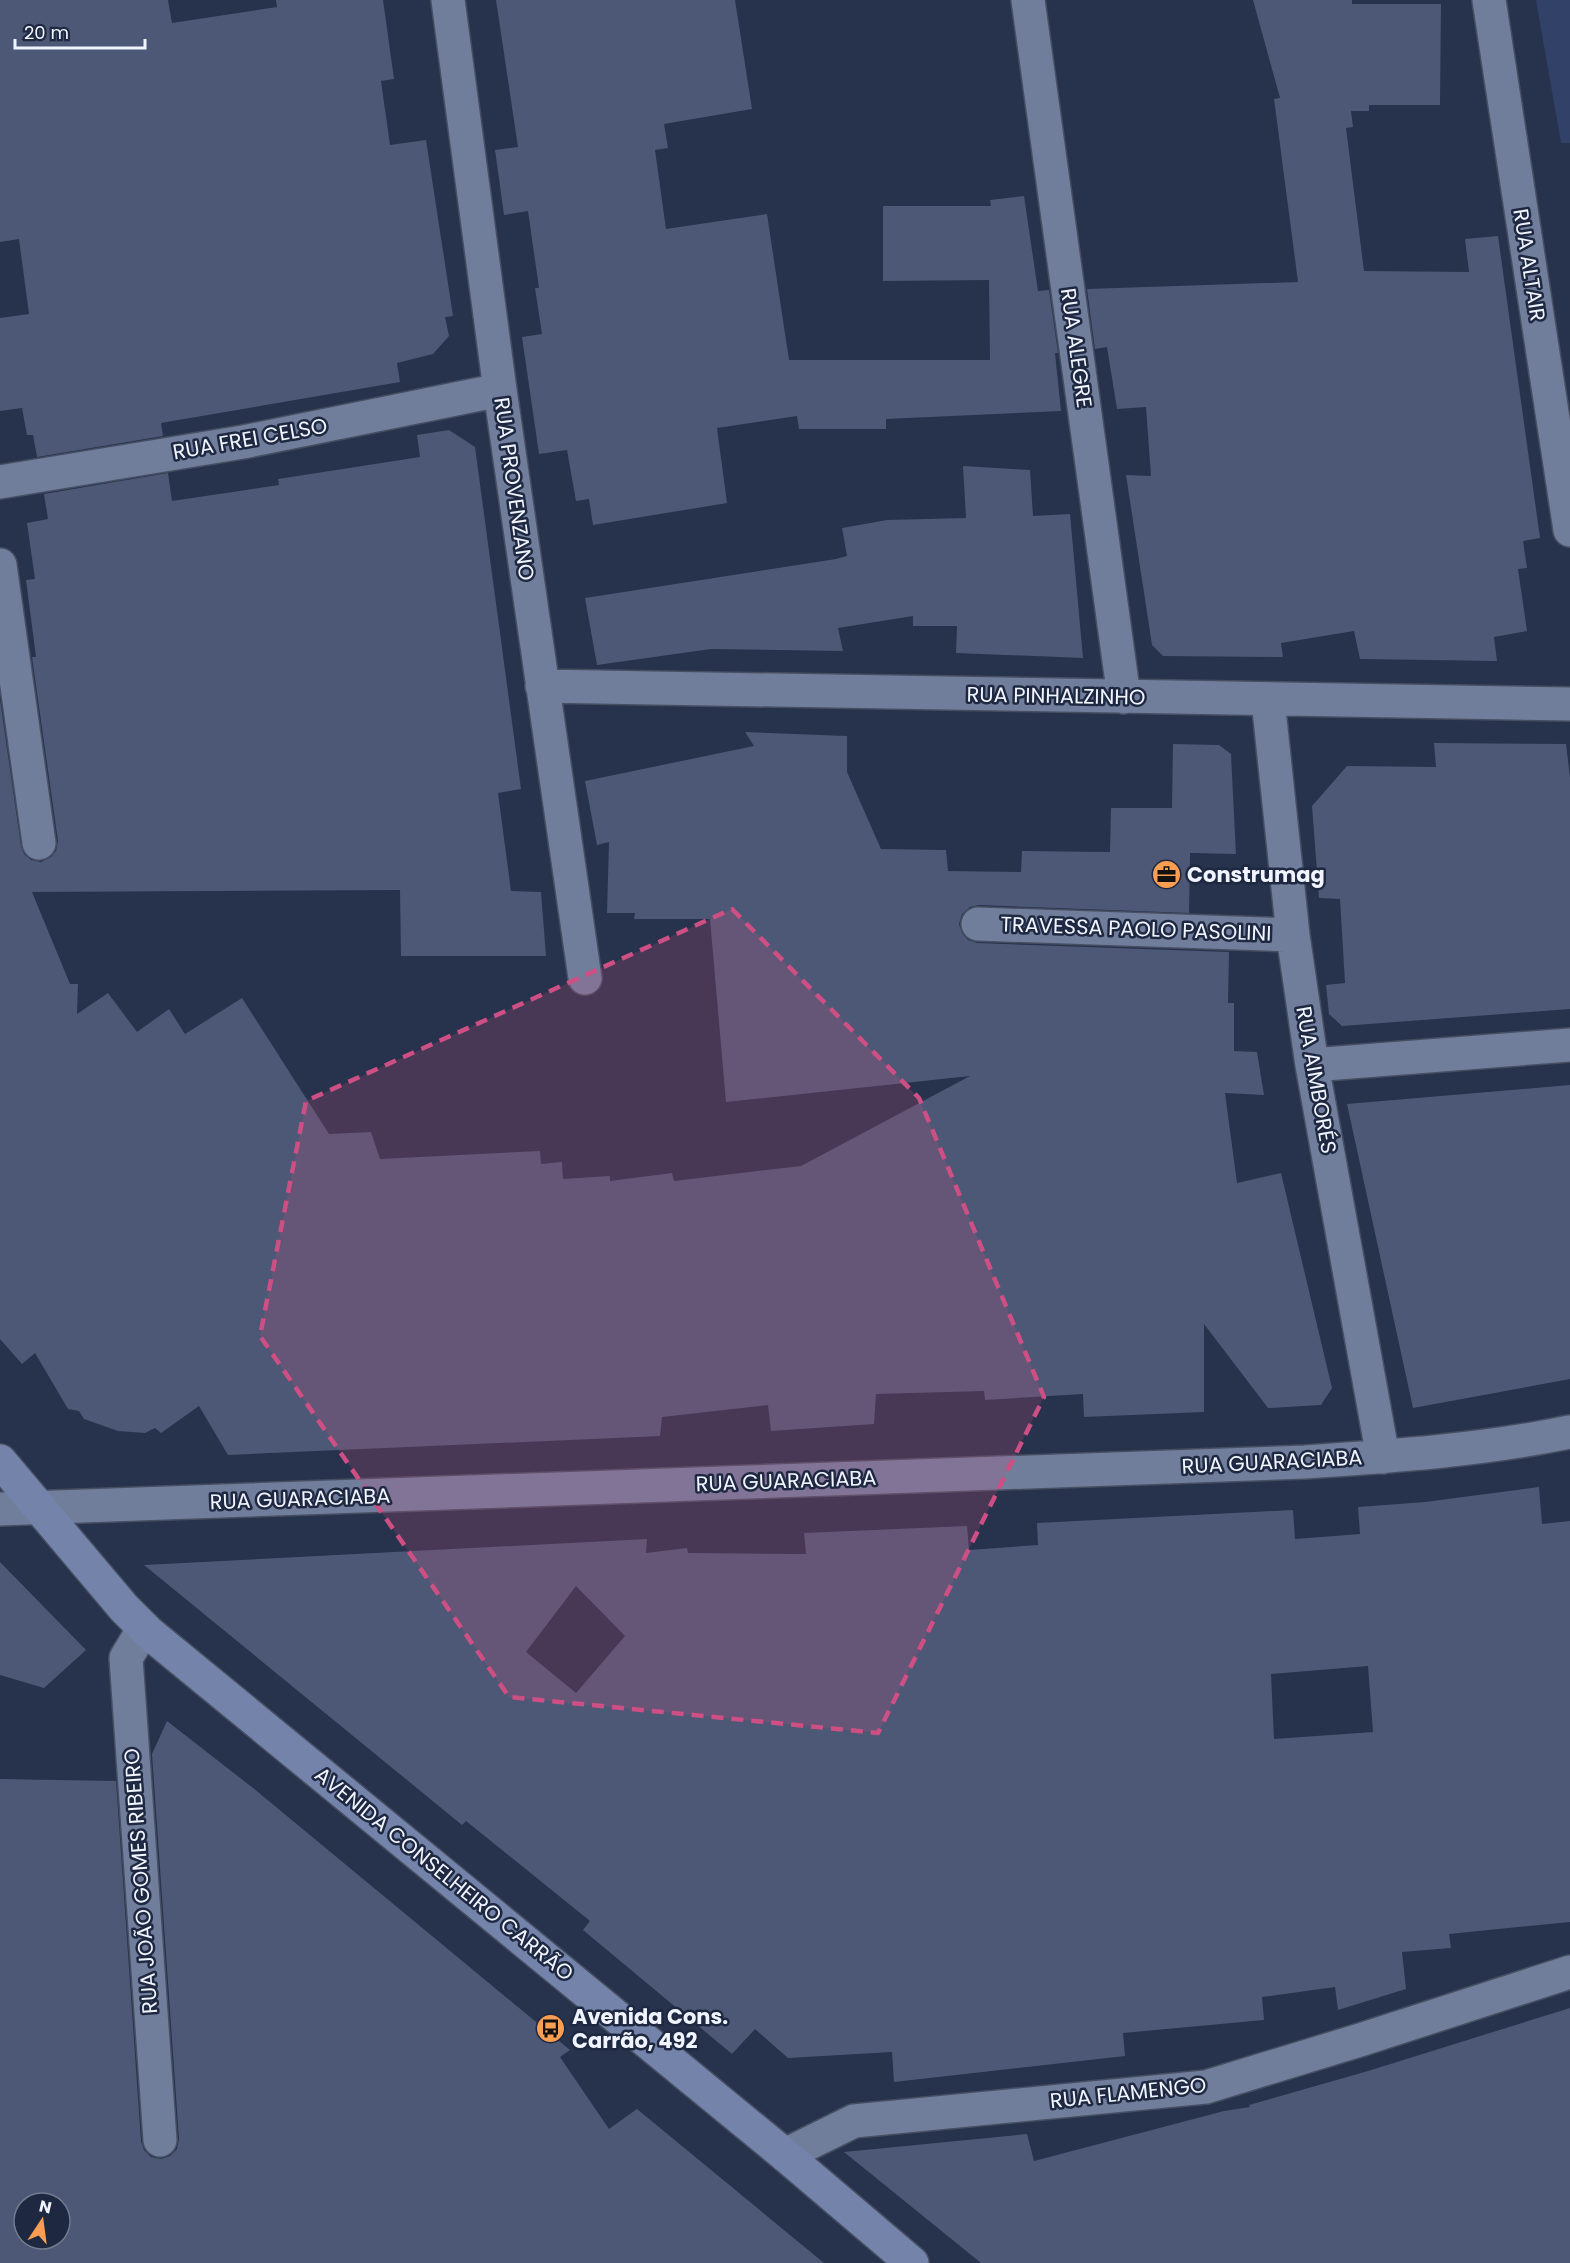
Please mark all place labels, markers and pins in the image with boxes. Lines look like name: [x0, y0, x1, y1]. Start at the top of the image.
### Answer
office icon: Construmag: [1150, 859, 1182, 891]
place label: Construmag: [1187, 860, 1325, 889]
place label: Avenida Cons. Carrão, 492: [572, 2002, 728, 2055]
bus stop icon: Avenida Cons. Carrão, 492: [535, 2013, 567, 2045]

